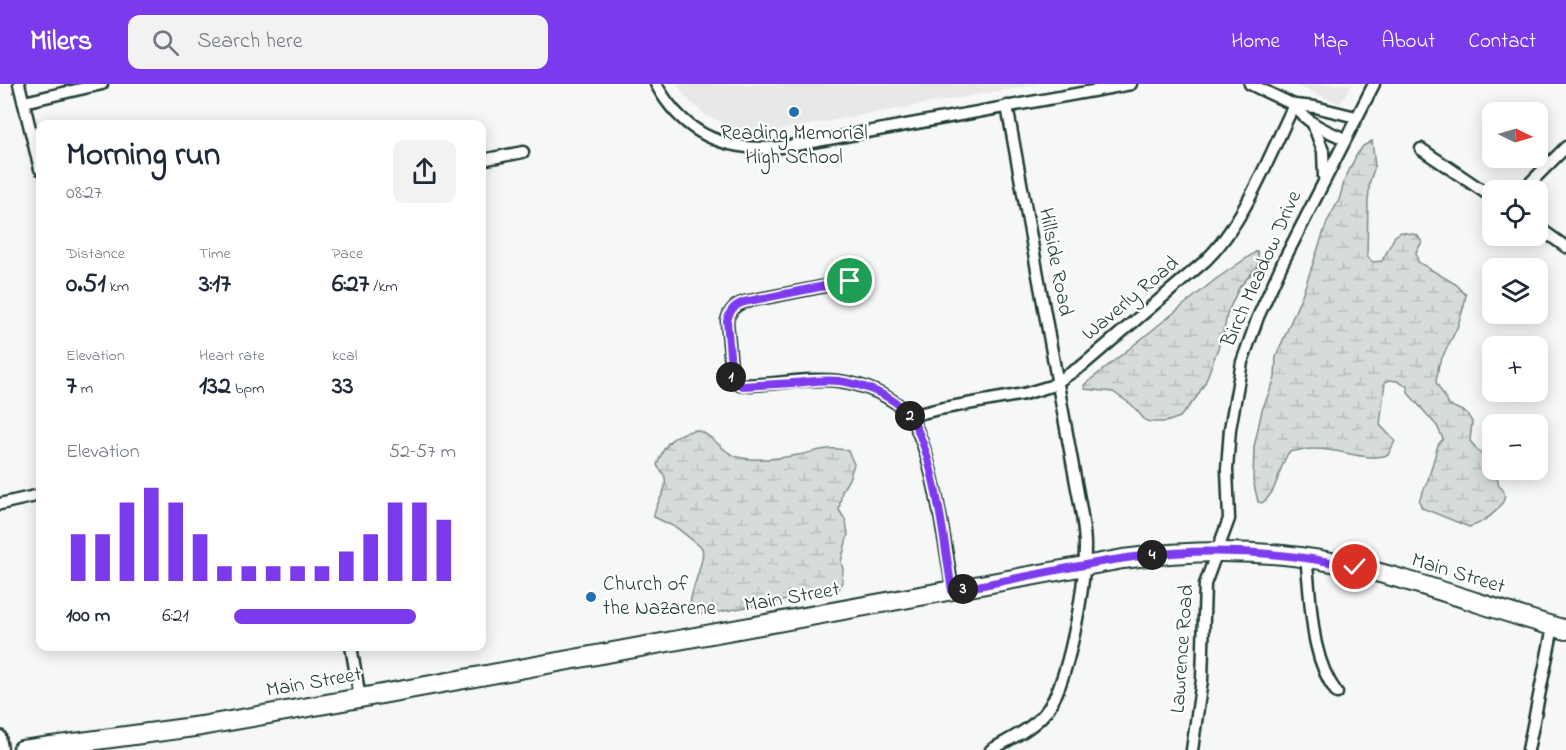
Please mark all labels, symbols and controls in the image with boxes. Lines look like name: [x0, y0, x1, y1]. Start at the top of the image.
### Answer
search box: [128, 15, 548, 69]
text: Milers: [30, 22, 92, 63]
icon: search: [149, 26, 182, 59]
text: Search here: [197, 26, 303, 58]
text: Home: [1231, 27, 1280, 57]
text: Map: [1313, 27, 1348, 57]
text: About: [1381, 27, 1435, 57]
text: Contact: [1468, 27, 1536, 57]
north arrow: [1482, 102, 1548, 168]
map controls: [1482, 102, 1548, 480]
marker: Reading Memorial High School: [787, 105, 801, 119]
place label: Reading Memorial High School: [720, 119, 868, 175]
text: Morning run: [66, 132, 220, 180]
button: share: [393, 140, 456, 203]
text: 08:27: [66, 179, 102, 208]
button: locate: [1482, 180, 1548, 246]
street label: Birch Meadow Drive: [1214, 186, 1310, 353]
street label: Hillside Road: [1030, 205, 1080, 319]
text: Distance: [66, 242, 125, 266]
text: Time: [199, 242, 231, 266]
text: Pace: [332, 242, 363, 266]
street label: Waverly Road: [1076, 249, 1187, 350]
pin: [824, 255, 875, 306]
button: layers: [1482, 258, 1548, 324]
icon: arrive: [833, 264, 866, 297]
text: 0.51: [66, 266, 106, 304]
text: 3:17: [199, 266, 231, 304]
text: 6:27: [332, 266, 369, 304]
text: km: [106, 275, 129, 299]
text: /km: [369, 275, 398, 299]
button: +: [1482, 336, 1548, 402]
text: Elevation: [66, 344, 125, 368]
text: Heart rate: [199, 344, 265, 368]
text: kcal: [332, 344, 357, 368]
pin: 1: [716, 362, 746, 392]
text: 1: [728, 365, 734, 389]
text: 7: [66, 368, 77, 406]
text: 132: [199, 368, 231, 406]
text: 33: [332, 368, 353, 406]
text: m: [77, 377, 93, 401]
text: bpm: [231, 377, 265, 401]
pin: 2: [895, 401, 925, 431]
text: 2: [906, 404, 914, 428]
button: −: [1482, 414, 1548, 480]
text: Elevation: [66, 438, 140, 467]
text: 52–57 m: [389, 438, 456, 467]
pin: 4: [1137, 540, 1167, 570]
pin: [1329, 541, 1380, 592]
text: 4: [1149, 543, 1155, 567]
street label: Main Street: [1408, 546, 1508, 602]
icon: check: [1338, 550, 1371, 583]
place label: Church of the Nazarene: [603, 570, 717, 624]
pin: 3: [948, 574, 978, 604]
street label: Main Street: [742, 575, 842, 621]
text: 3: [960, 577, 966, 601]
street label: Lawrence Road: [1164, 584, 1202, 714]
marker: Church of the Nazarene: [584, 590, 598, 604]
text: 100 m: [66, 602, 110, 631]
text: 6:21: [162, 602, 189, 631]
street label: Main Street: [264, 660, 364, 706]

